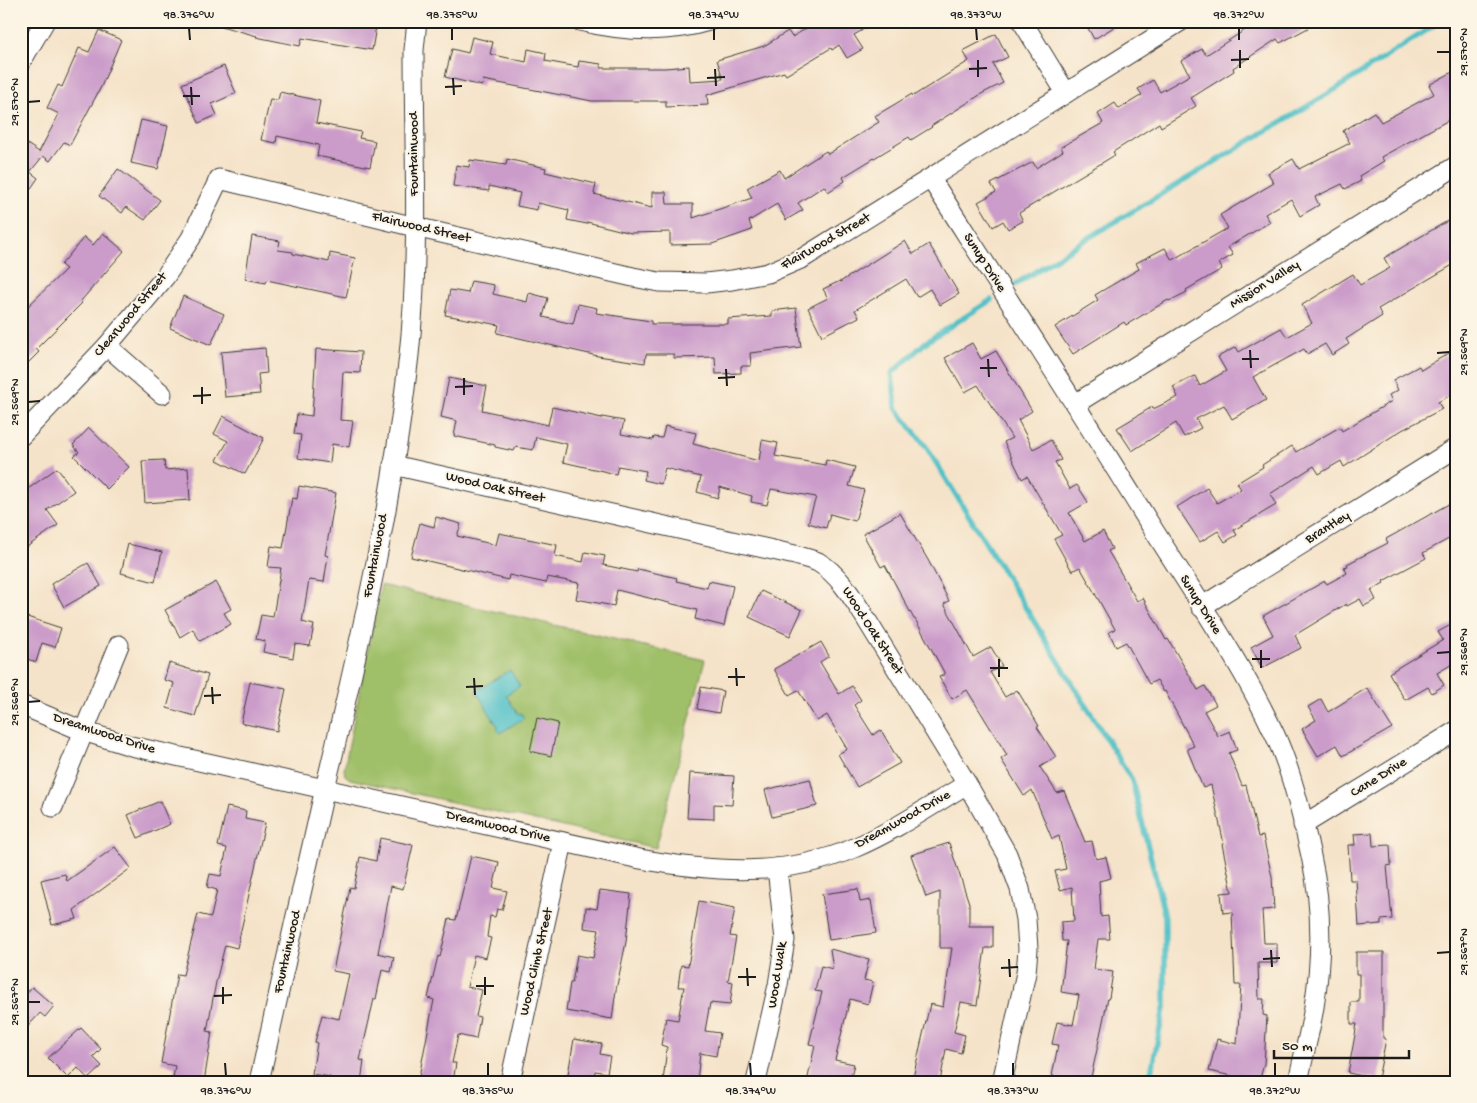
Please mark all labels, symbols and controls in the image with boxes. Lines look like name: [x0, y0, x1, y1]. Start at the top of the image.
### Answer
text: 98.376°W: [163, 9, 214, 23]
text: 98.375°W: [426, 9, 477, 23]
text: 98.374°W: [688, 9, 739, 23]
text: 98.373°W: [950, 9, 1001, 23]
text: 98.372°W: [1213, 9, 1264, 23]
text: 29.570°N: [1458, 28, 1472, 76]
text: 29.570°N: [9, 78, 23, 126]
street label: Fountainwood: [406, 110, 423, 197]
street label: Flairwood Street: [369, 208, 473, 248]
street label: Flairwood Street: [777, 209, 875, 275]
street label: Sunup Drive: [959, 230, 1010, 296]
street label: Mission Valley: [1227, 257, 1303, 313]
street label: Clearwood Street: [91, 268, 172, 361]
text: 29.569°N: [1458, 328, 1472, 376]
text: 29.569°N: [9, 378, 23, 426]
street label: Wood Oak Street: [444, 468, 547, 508]
street label: Brantley: [1302, 508, 1354, 549]
street label: Fountainwood: [359, 511, 393, 600]
street label: Sunup Drive: [1175, 572, 1225, 639]
street label: Wood Oak Street: [837, 584, 907, 679]
text: 29.568°N: [1458, 628, 1472, 676]
text: 29.568°N: [9, 678, 23, 726]
street label: Dreamwood Drive: [50, 709, 158, 759]
street label: Cane Drive: [1348, 754, 1411, 802]
street label: Dreamwood Drive: [851, 786, 954, 854]
street label: Dreamwood Drive: [443, 807, 553, 847]
street label: Wood Climb Street: [516, 905, 558, 1017]
street label: Fountainwood: [270, 907, 306, 996]
text: 29.567°N: [1458, 928, 1472, 976]
street label: Wood Walk: [764, 939, 792, 1009]
text: 29.567°N: [9, 978, 23, 1026]
scale bar: [1274, 1028, 1410, 1060]
text: 50 m: [1282, 1038, 1313, 1056]
text: 98.376°W: [200, 1085, 251, 1099]
text: 98.375°W: [462, 1085, 513, 1099]
text: 98.374°W: [725, 1085, 776, 1099]
text: 98.373°W: [987, 1085, 1038, 1099]
text: 98.372°W: [1249, 1085, 1300, 1099]

